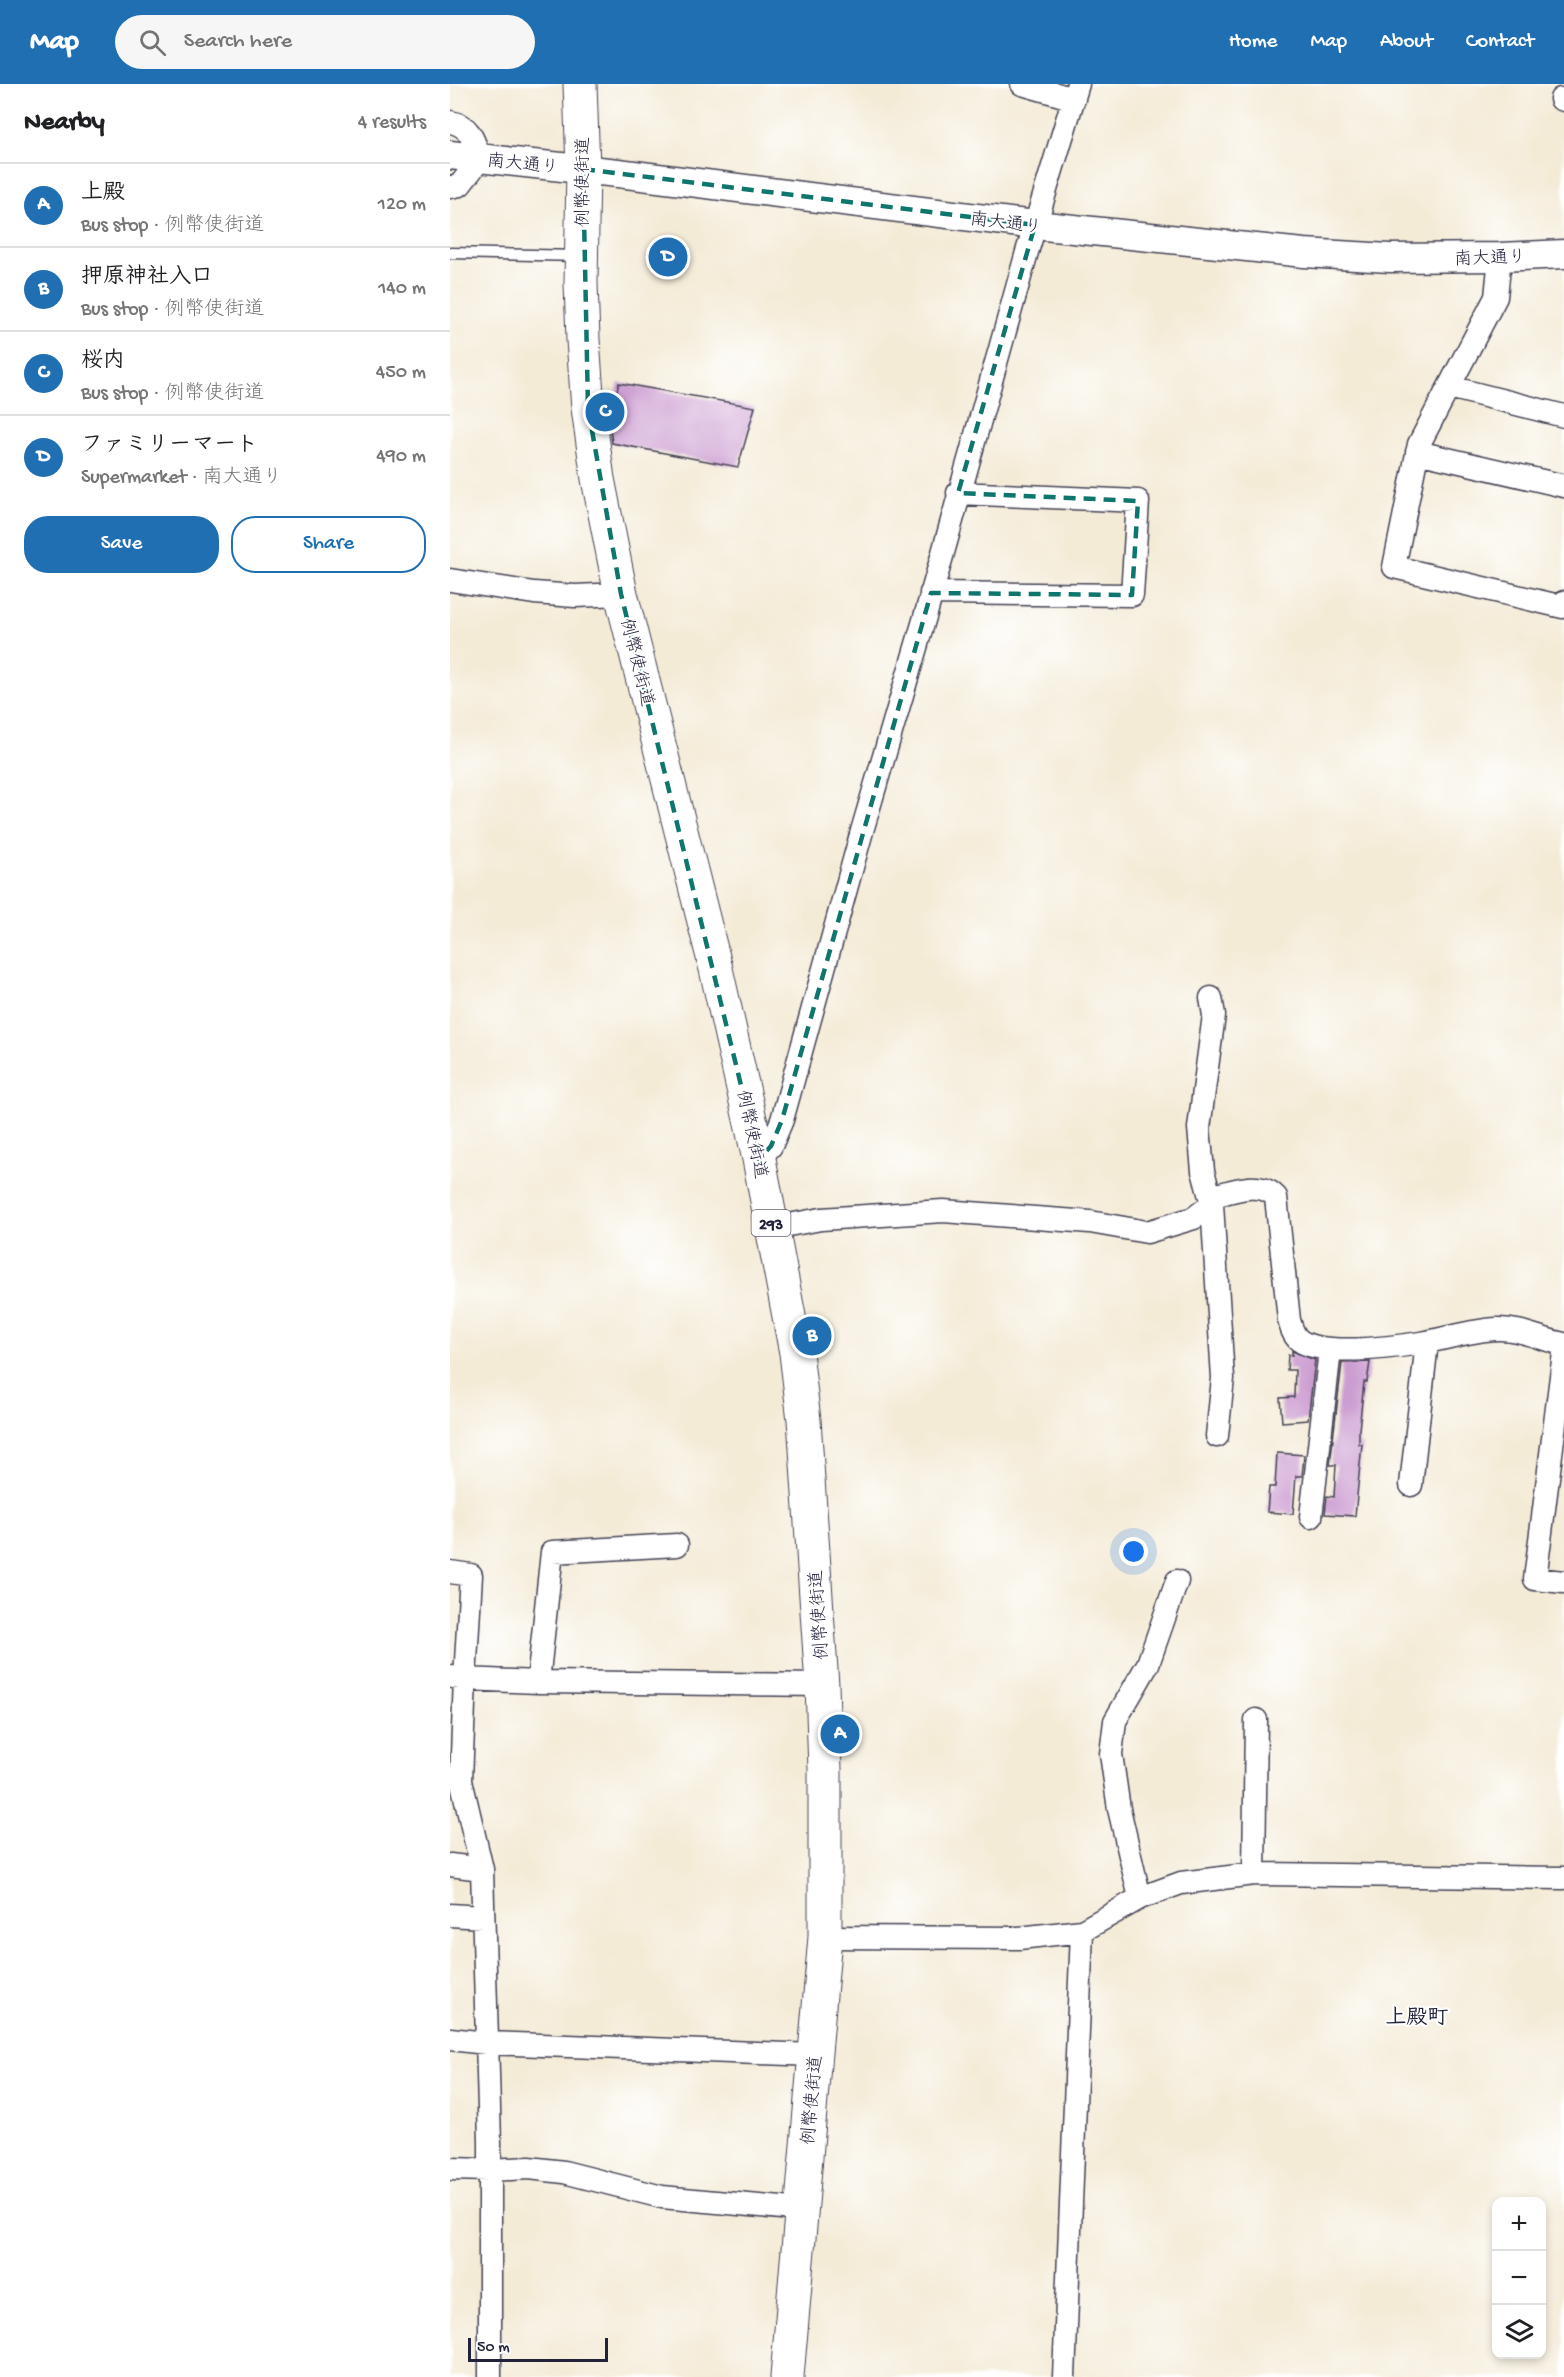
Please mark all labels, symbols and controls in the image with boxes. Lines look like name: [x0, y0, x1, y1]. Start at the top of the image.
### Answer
search box: [115, 15, 535, 69]
text: Map: [30, 26, 79, 59]
icon: search: [136, 26, 169, 59]
text: Search here: [184, 29, 292, 55]
text: Home: [1229, 30, 1277, 55]
text: Map: [1310, 30, 1347, 55]
text: About: [1380, 30, 1433, 55]
text: Contact: [1466, 30, 1534, 55]
text: Nearby: [24, 108, 105, 139]
text: 4 results: [358, 112, 426, 135]
street label: 例幣使街道: [573, 137, 595, 227]
street label: 南大通り: [486, 150, 560, 180]
text: 上殿: [81, 181, 125, 207]
text: A: [38, 194, 49, 217]
text: 120 m: [378, 194, 426, 217]
street label: 南大通り: [969, 209, 1043, 239]
text: Bus stop · 例幣使街道: [81, 215, 264, 238]
pin: D: [648, 234, 688, 279]
street label: 南大通り: [1454, 247, 1526, 271]
text: 押原神社入口: [81, 265, 213, 291]
text: B: [38, 278, 49, 301]
text: 140 m: [378, 278, 426, 301]
text: Bus stop · 例幣使街道: [81, 299, 264, 322]
text: 桜内: [81, 349, 125, 375]
text: C: [38, 362, 49, 385]
text: 450 m: [376, 362, 426, 385]
text: Bus stop · 例幣使街道: [81, 383, 264, 406]
pin: C: [586, 390, 624, 434]
text: ファミリーマート: [81, 433, 258, 459]
text: D: [37, 446, 50, 469]
text: 490 m: [376, 446, 426, 469]
text: Supermarket · 南大通り: [81, 467, 282, 490]
button: Save: [24, 516, 219, 573]
button: Share: [231, 516, 426, 573]
street label: 例幣使街道: [614, 616, 658, 709]
street label: 例幣使街道: [731, 1088, 771, 1181]
road number: 293: [752, 1210, 790, 1236]
pin: B: [792, 1314, 832, 1358]
your location: [1119, 1537, 1148, 1566]
street label: 例幣使街道: [806, 1569, 834, 1661]
pin: A: [820, 1712, 860, 1756]
district label: 上殿町: [1386, 2006, 1449, 2032]
street label: 例幣使街道: [798, 2054, 828, 2146]
map controls: [1492, 2197, 1546, 2359]
button: +: [1492, 2197, 1546, 2251]
button: −: [1492, 2251, 1546, 2305]
button: layers: [1492, 2305, 1546, 2359]
scale bar: [468, 2335, 608, 2362]
text: 50 m: [477, 2339, 510, 2358]

